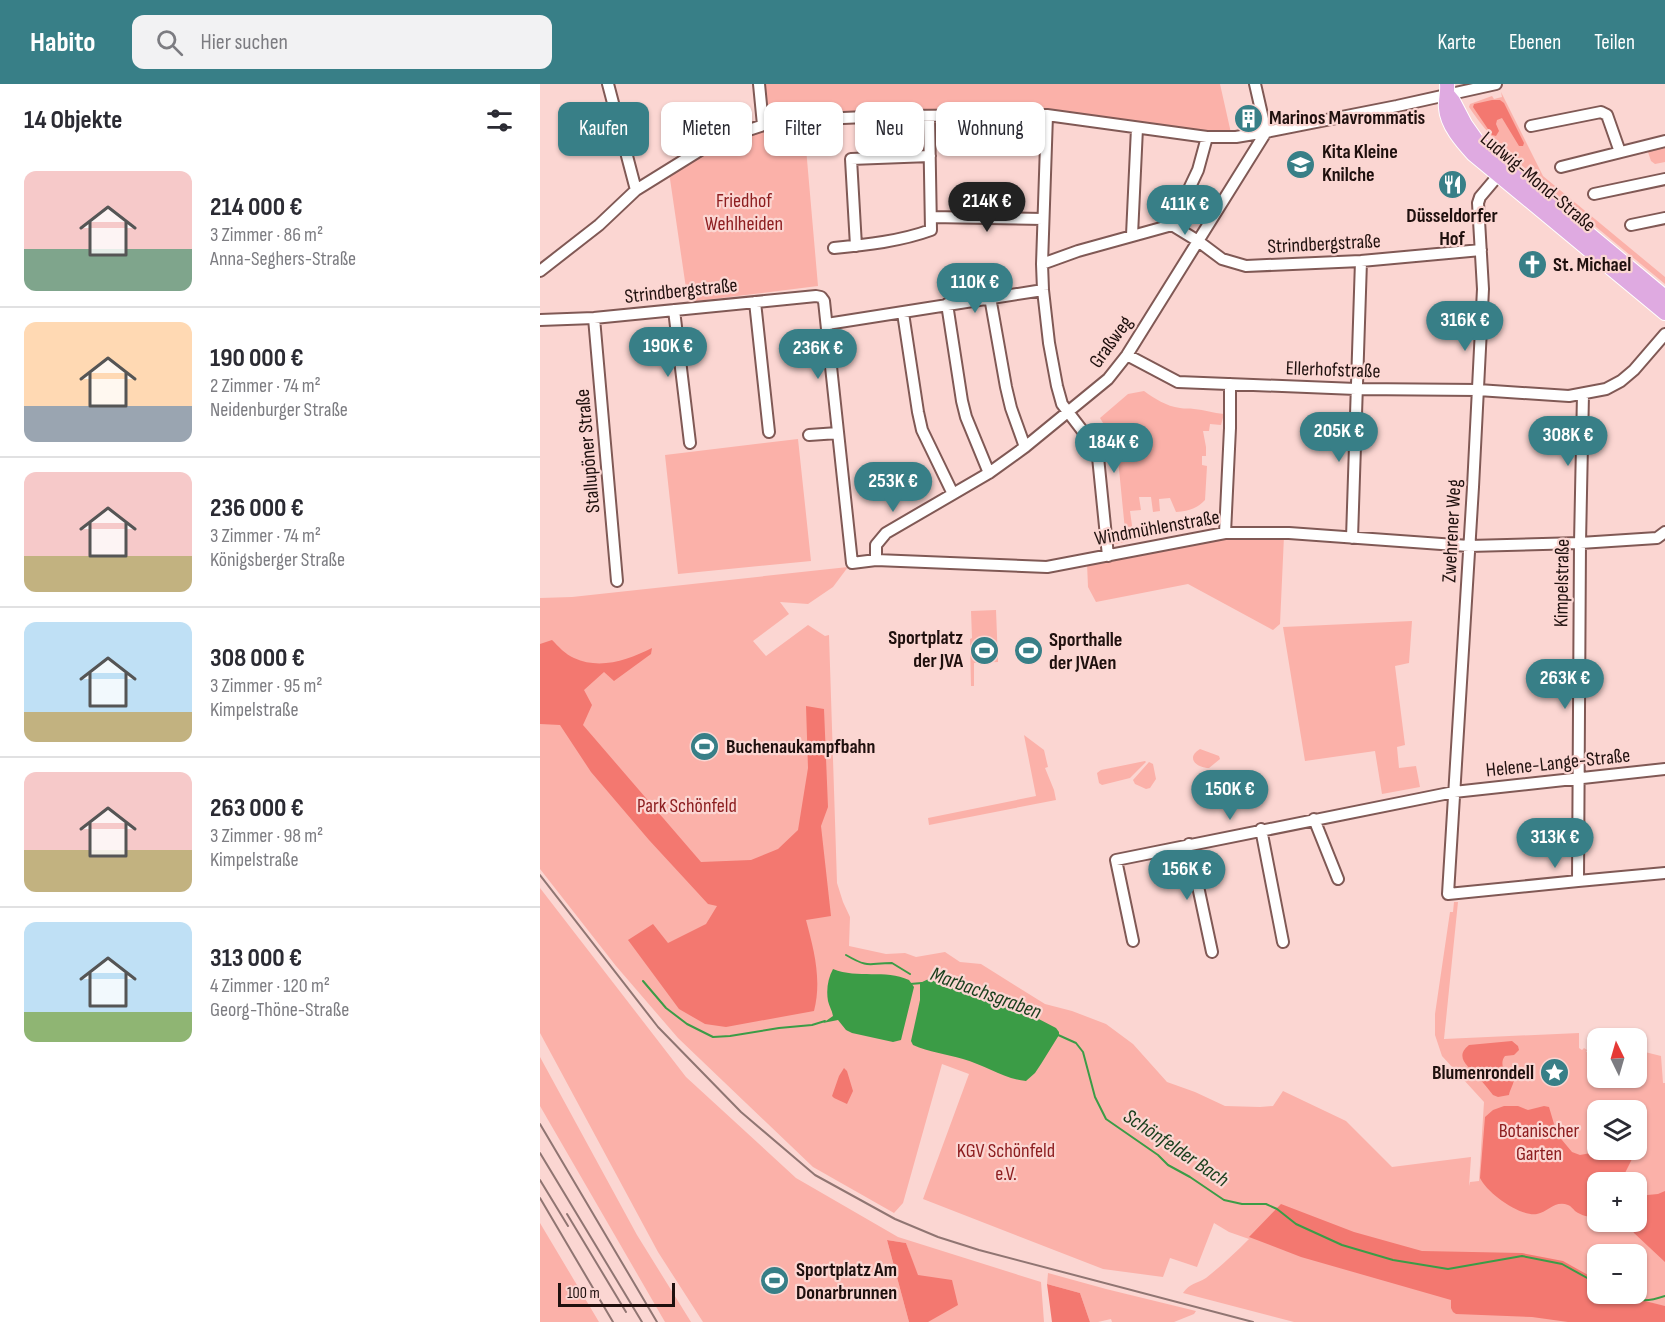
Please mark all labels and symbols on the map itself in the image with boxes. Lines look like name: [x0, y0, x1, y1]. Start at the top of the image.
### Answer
building icon: Marinos Mavrommatis: [1232, 102, 1264, 134]
place label: Marinos Mavrommatis: [1269, 106, 1426, 130]
street label: Ludwig-Mond-Straße: [1475, 127, 1601, 237]
place label: Kita Kleine Knilche: [1322, 140, 1398, 187]
school or university icon: Kita Kleine Knilche: [1285, 148, 1317, 180]
restaurant icon: Düsseldorfer Hof: [1436, 169, 1468, 201]
pin: 214K €: [938, 182, 1036, 233]
pin: 411K €: [1136, 185, 1234, 236]
park label: Friedhof Wehlheiden: [705, 189, 783, 236]
place label: Düsseldorfer Hof: [1406, 204, 1498, 251]
street label: Strindbergstraße: [1267, 229, 1381, 259]
church icon: St. Michael: [1516, 249, 1548, 281]
place label: St. Michael: [1553, 253, 1631, 277]
pin: 110K €: [926, 263, 1024, 314]
street label: Strindbergstraße: [623, 273, 739, 309]
pin: 316K €: [1416, 301, 1514, 352]
street label: Graßweg: [1084, 311, 1138, 373]
pin: 190K €: [619, 327, 717, 378]
pin: 236K €: [769, 329, 867, 380]
street label: Ellerhofstraße: [1285, 356, 1381, 384]
street label: Stallupöner Straße: [571, 388, 605, 514]
pin: 205K €: [1290, 412, 1388, 463]
pin: 308K €: [1519, 416, 1617, 467]
pin: 184K €: [1065, 423, 1163, 474]
pin: 253K €: [844, 462, 942, 513]
street label: Zwehrener Weg: [1437, 479, 1467, 583]
street label: Windmühlenstraße: [1093, 505, 1221, 551]
street label: Kimpelstraße: [1549, 539, 1575, 627]
place label: Sportplatz der JVA: [888, 626, 963, 673]
place label: Sporthalle der JVAen: [1049, 628, 1122, 675]
sports icon: Sportplatz der JVA: [968, 634, 1000, 666]
sports icon: Sporthalle der JVAen: [1012, 635, 1044, 667]
pin: 263K €: [1516, 659, 1614, 710]
sports icon: Buchenaukampfbahn: [689, 731, 721, 763]
place label: Buchenaukampfbahn: [726, 735, 875, 759]
street label: Helene-Lange-Straße: [1485, 743, 1631, 783]
pin: 150K €: [1181, 770, 1279, 821]
park label: Park Schönfeld: [637, 794, 737, 818]
pin: 313K €: [1506, 818, 1604, 869]
pin: 156K €: [1138, 850, 1236, 901]
water label: Marbachsgraben: [927, 961, 1045, 1025]
north arrow: [1587, 1028, 1647, 1088]
place icon: Blumenrondell: [1539, 1057, 1571, 1089]
place label: Blumenrondell: [1432, 1061, 1534, 1085]
water label: Schönfelder Bach: [1119, 1104, 1234, 1192]
park label: Botanischer Garten: [1499, 1119, 1580, 1166]
park label: KGV Schönfeld e.V.: [957, 1139, 1055, 1186]
place label: Sportplatz Am Donarbrunnen: [796, 1258, 897, 1305]
sports icon: Sportplatz Am Donarbrunnen: [759, 1265, 791, 1297]
scale bar: [558, 1280, 675, 1308]

